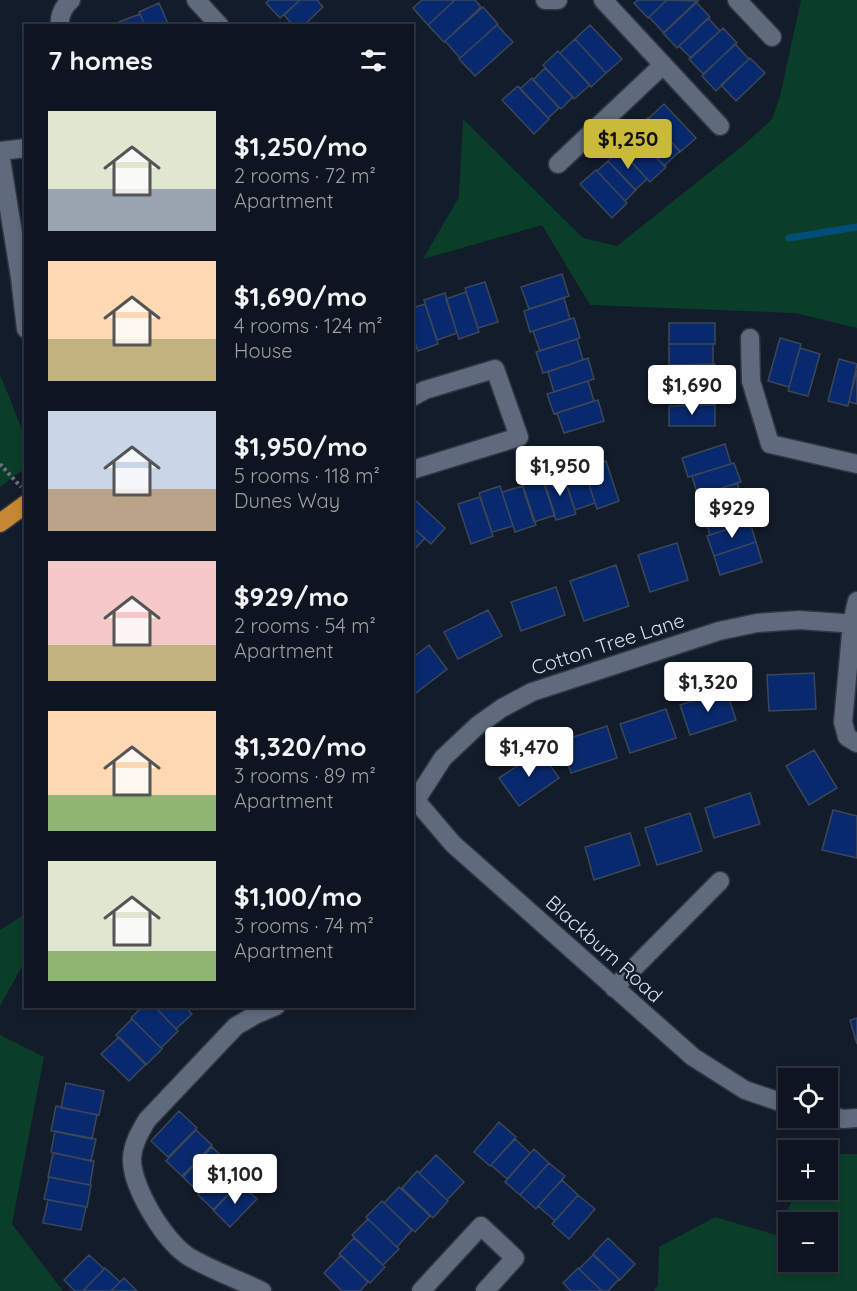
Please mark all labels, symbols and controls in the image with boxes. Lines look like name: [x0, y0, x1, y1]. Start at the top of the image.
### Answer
text: 7 homes: [48, 44, 153, 77]
icon: filters: [357, 44, 390, 77]
pin: $1,250: [579, 119, 677, 170]
text: $1,250: [598, 126, 658, 151]
text: $1,250/mo: [234, 130, 367, 163]
icon: home: [96, 135, 168, 207]
text: 2 rooms · 72 m²: [234, 163, 376, 188]
text: Apartment: [234, 188, 334, 213]
text: $1,690/mo: [234, 280, 367, 313]
icon: home: [96, 285, 168, 357]
text: 4 rooms · 124 m²: [234, 313, 383, 338]
text: House: [234, 338, 293, 363]
pin: $1,690: [643, 365, 741, 416]
text: $1,690: [662, 372, 722, 397]
text: $1,950/mo: [234, 430, 367, 463]
icon: home: [96, 435, 168, 507]
pin: $1,950: [511, 446, 609, 497]
text: $1,950: [530, 453, 590, 478]
text: 5 rooms · 118 m²: [234, 463, 380, 488]
text: Dunes Way: [234, 488, 340, 513]
pin: $929: [696, 488, 768, 539]
text: $929: [709, 495, 755, 520]
text: $929/mo: [234, 580, 349, 613]
icon: home: [96, 585, 168, 657]
street label: Cotton Tree Lane: [528, 607, 688, 680]
text: 2 rooms · 54 m²: [234, 613, 376, 638]
text: Apartment: [234, 638, 334, 663]
pin: $1,320: [659, 662, 757, 713]
text: $1,320: [678, 669, 738, 694]
pin: $1,470: [480, 727, 578, 778]
text: $1,320/mo: [234, 730, 366, 763]
text: $1,470: [499, 734, 559, 759]
icon: home: [96, 735, 168, 807]
text: 3 rooms · 89 m²: [234, 763, 376, 788]
text: Apartment: [234, 788, 334, 813]
text: $1,100/mo: [234, 880, 362, 913]
icon: home: [96, 885, 168, 957]
street label: Blackburn Road: [541, 890, 668, 1008]
text: 3 rooms · 74 m²: [234, 913, 374, 938]
text: Apartment: [234, 938, 334, 963]
map controls: [778, 1068, 838, 1272]
button: locate: [778, 1068, 838, 1128]
button: +: [778, 1140, 838, 1200]
pin: $1,100: [186, 1154, 284, 1205]
text: $1,100: [207, 1161, 263, 1186]
button: −: [778, 1212, 838, 1272]

